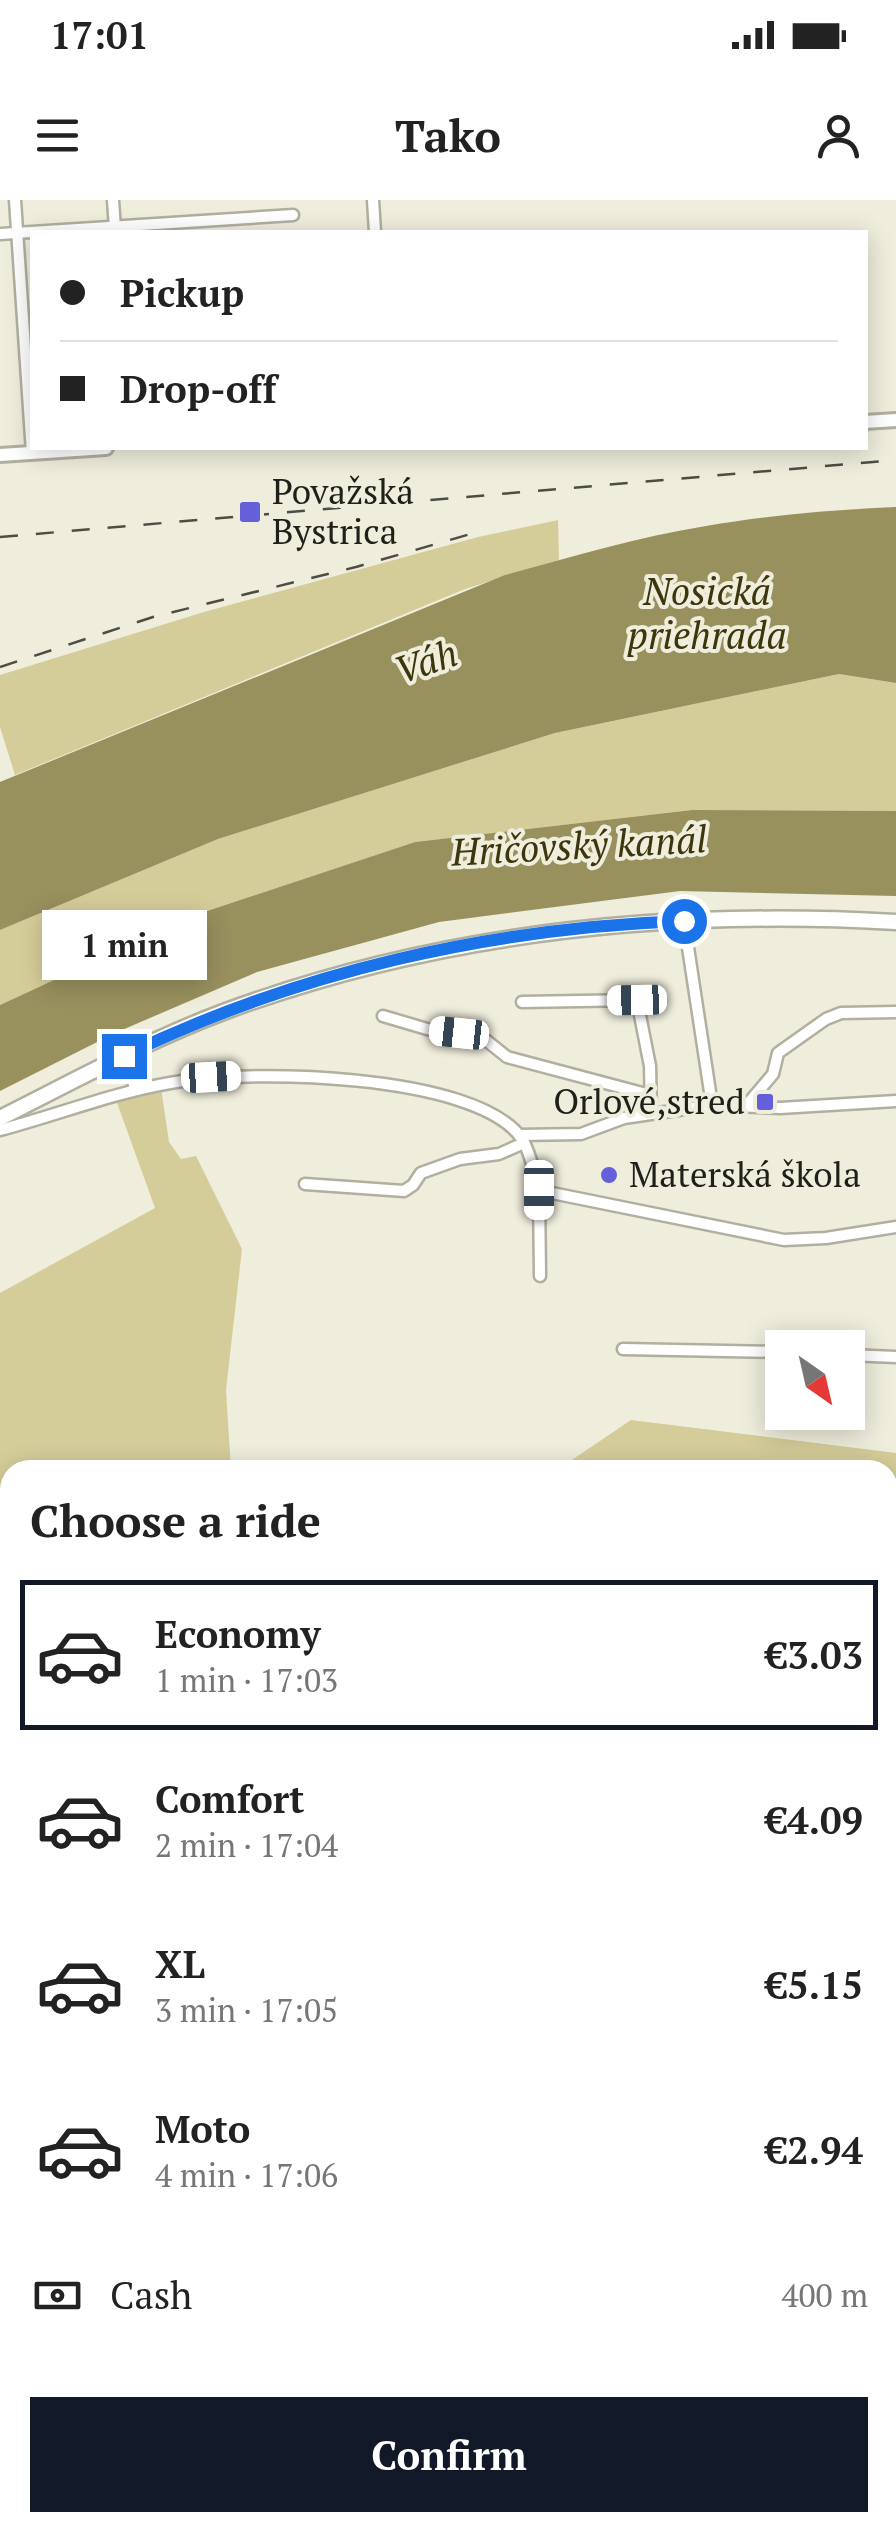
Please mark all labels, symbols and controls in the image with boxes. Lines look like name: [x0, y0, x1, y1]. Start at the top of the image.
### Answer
text: 17:01: [50, 10, 149, 60]
text: Tako: [395, 105, 501, 165]
icon: menu: [30, 108, 85, 163]
icon: person: [811, 108, 866, 163]
text: Pickup: [120, 268, 244, 318]
text: Drop-off: [120, 364, 277, 414]
place label: Považská Bystrica: [272, 468, 414, 554]
marker: Považská Bystrica: [237, 499, 263, 525]
water label: Nosická priehrada: [627, 566, 787, 660]
water label: Váh: [388, 627, 464, 695]
water label: Hričovský kanál: [449, 813, 708, 877]
route start: [662, 899, 707, 944]
callout: 1 min: [42, 911, 206, 981]
text: 1 min: [81, 924, 168, 966]
car: [607, 984, 667, 1016]
car: [428, 1015, 490, 1051]
route end: [102, 1034, 147, 1079]
car: [180, 1060, 242, 1094]
place label: Orlové,stred: [553, 1078, 745, 1124]
marker: Orlové,stred: [754, 1091, 776, 1113]
place label: Materská škola: [629, 1151, 861, 1197]
car: [524, 1160, 554, 1220]
marker: Materská škola: [598, 1164, 620, 1186]
north arrow: [765, 1330, 865, 1430]
map controls: [765, 1330, 865, 1430]
text: Choose a ride: [30, 1490, 321, 1550]
text: Economy: [155, 1609, 321, 1659]
icon: car: [35, 1610, 125, 1700]
text: €3.03: [766, 1630, 863, 1680]
text: 1 min · 17:03: [155, 1659, 338, 1701]
text: Comfort: [155, 1774, 304, 1824]
icon: car: [35, 1775, 125, 1865]
text: €4.09: [766, 1795, 863, 1845]
text: 2 min · 17:04: [155, 1824, 338, 1866]
text: XL: [155, 1939, 205, 1989]
icon: car: [35, 1940, 125, 2030]
text: €5.15: [766, 1960, 863, 2010]
text: 3 min · 17:05: [155, 1989, 338, 2031]
text: Moto: [155, 2104, 250, 2154]
icon: car: [35, 2105, 125, 2195]
text: €2.94: [766, 2125, 863, 2175]
text: 4 min · 17:06: [155, 2154, 338, 2196]
icon: cash: [30, 2268, 85, 2323]
text: Cash: [110, 2270, 192, 2320]
text: 400 m: [781, 2274, 868, 2316]
button: Confirm: [30, 2397, 868, 2512]

